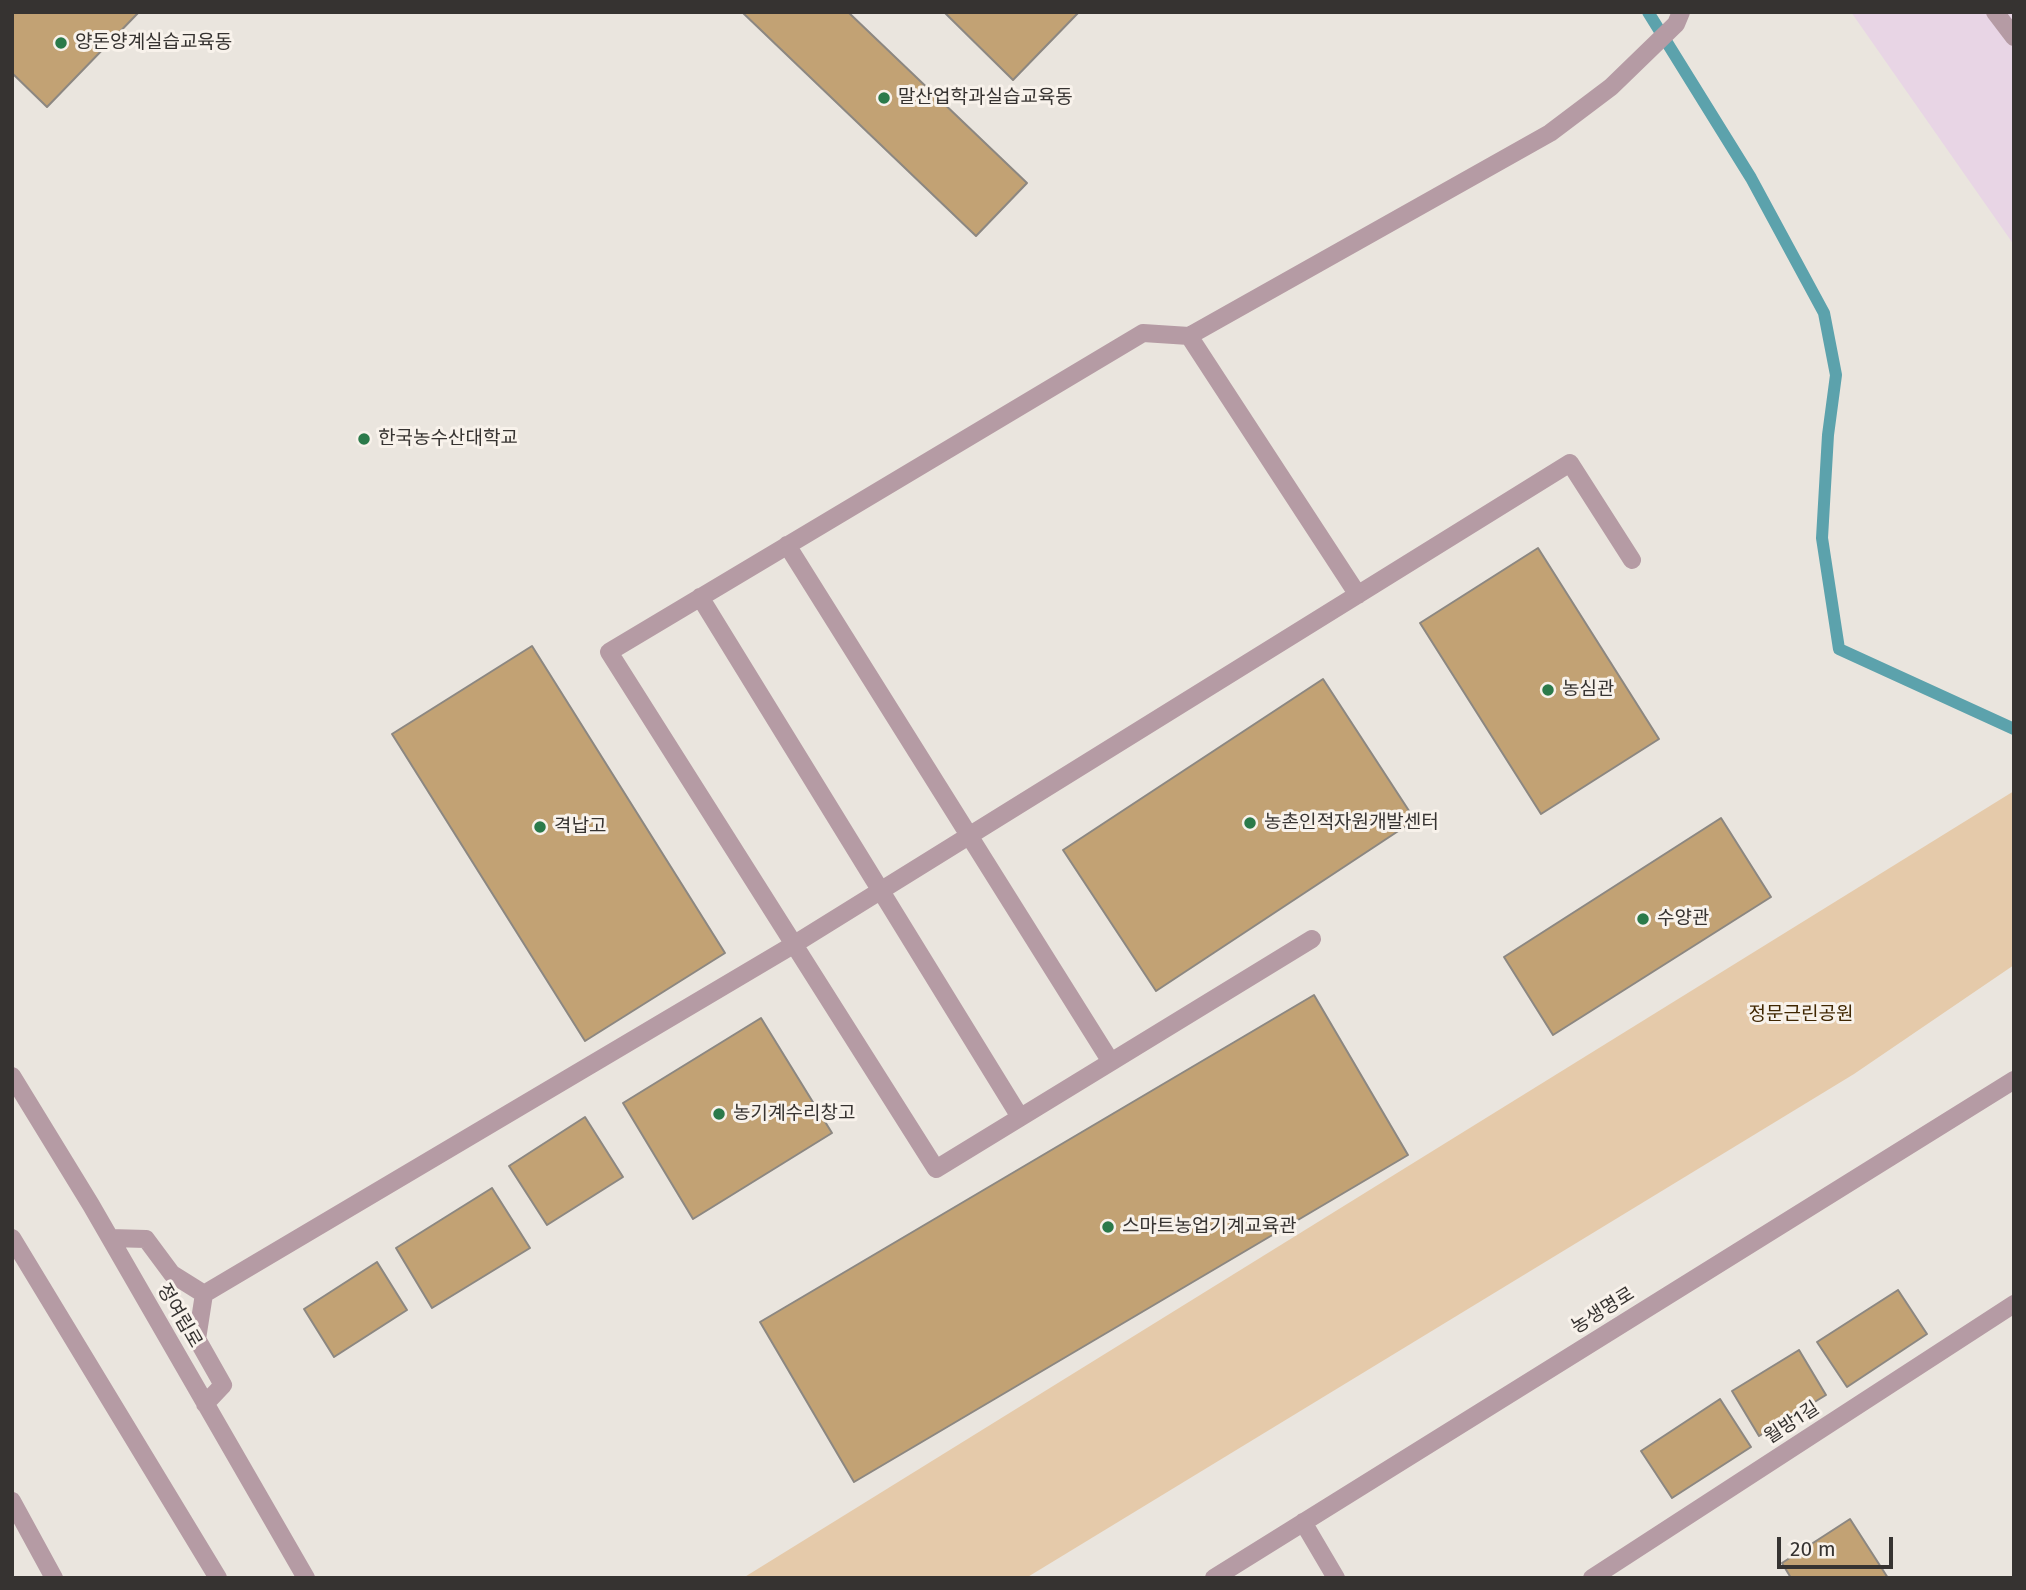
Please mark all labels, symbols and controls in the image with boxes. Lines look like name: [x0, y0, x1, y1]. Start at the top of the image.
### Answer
place label: 양돈양계실습교육동: [75, 32, 232, 54]
marker: 양돈양계실습교육동: [53, 35, 69, 51]
place label: 말산업학과실습교육동: [898, 87, 1073, 109]
marker: 말산업학과실습교육동: [876, 90, 892, 106]
place label: 한국농수산대학교: [378, 428, 518, 450]
marker: 한국농수산대학교: [356, 431, 372, 447]
place label: 농심관: [1562, 679, 1614, 701]
marker: 농심관: [1540, 682, 1556, 698]
place label: 농촌인적자원개발센터: [1264, 812, 1439, 834]
marker: 농촌인적자원개발센터: [1242, 815, 1258, 831]
place label: 격납고: [554, 816, 606, 838]
marker: 격납고: [532, 819, 548, 835]
place label: 수양관: [1657, 908, 1709, 930]
marker: 수양관: [1635, 911, 1651, 927]
park label: 정문근린공원: [1749, 1004, 1853, 1026]
place label: 농기계수리창고: [733, 1103, 855, 1125]
marker: 농기계수리창고: [711, 1106, 727, 1122]
place label: 스마트농업기계교육관: [1122, 1216, 1297, 1238]
marker: 스마트농업기계교육관: [1100, 1219, 1116, 1235]
street label: 정여립로: [152, 1280, 206, 1352]
street label: 농생명로: [1567, 1283, 1639, 1339]
street label: 월방1길: [1760, 1397, 1824, 1449]
scale bar: [1781, 1524, 1896, 1568]
text: 20 m: [1790, 1536, 1836, 1562]

